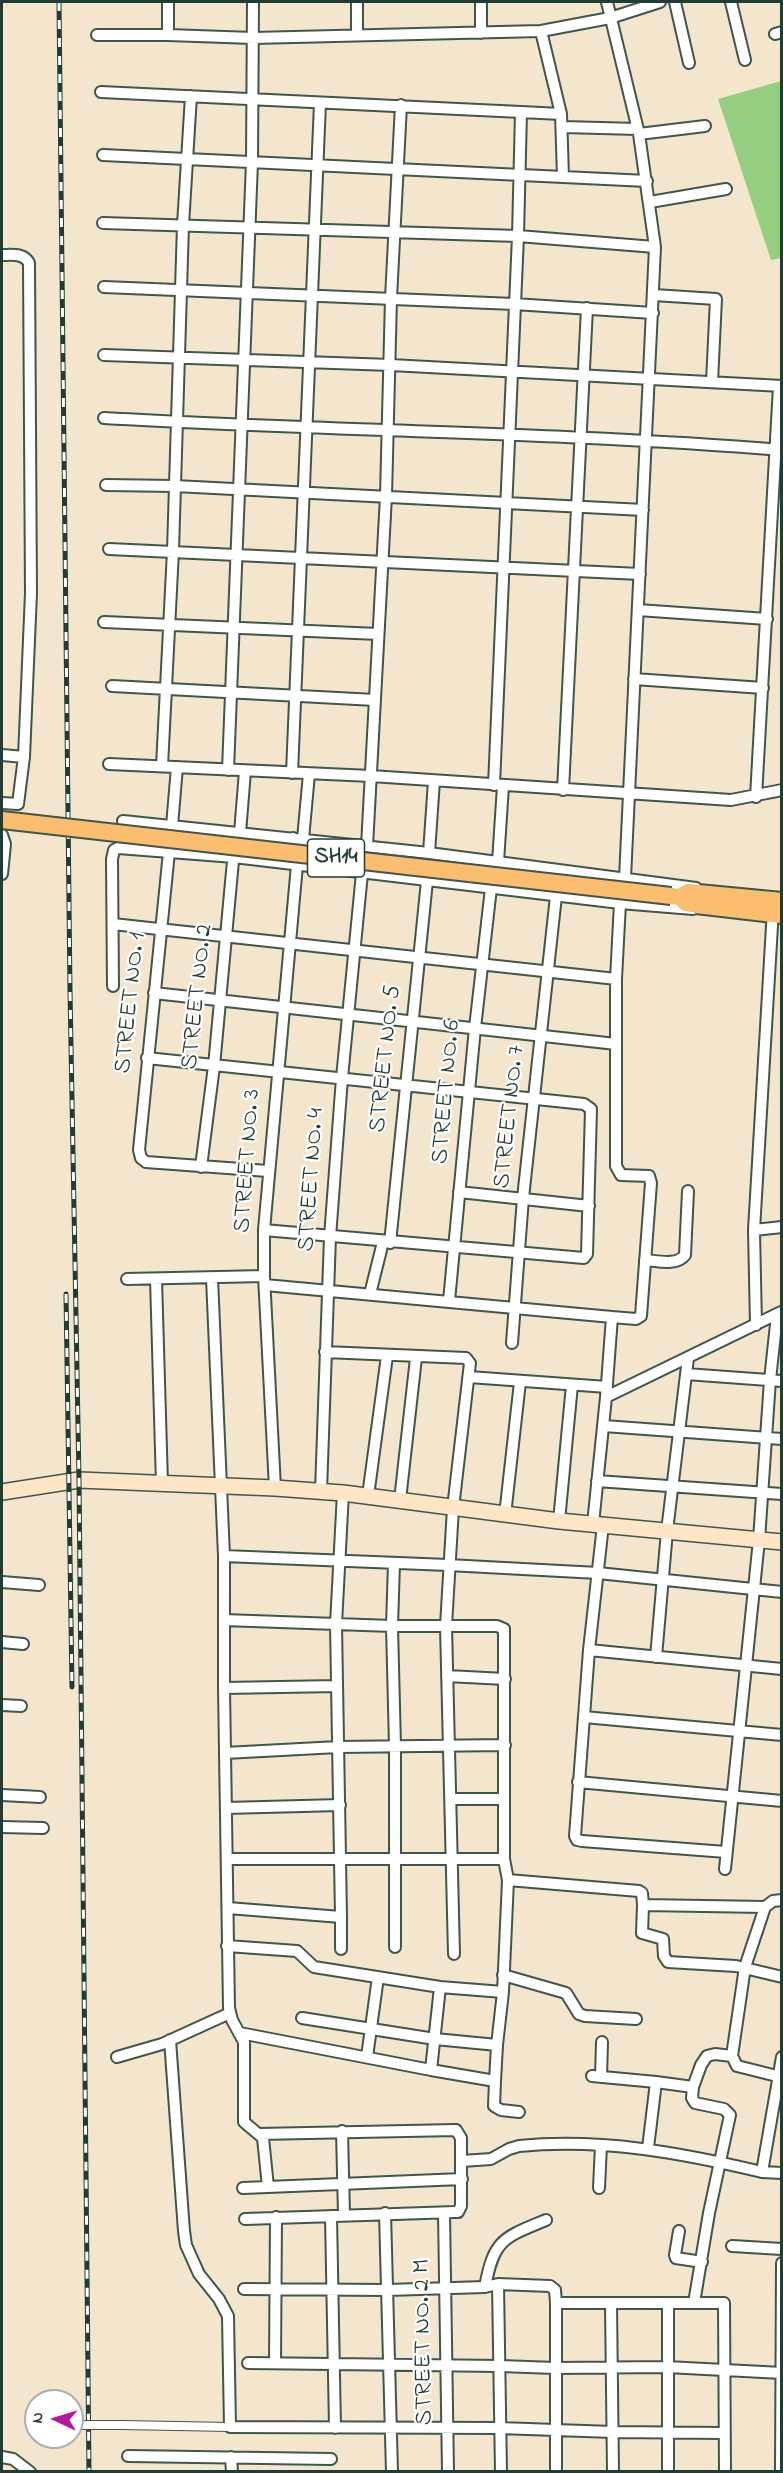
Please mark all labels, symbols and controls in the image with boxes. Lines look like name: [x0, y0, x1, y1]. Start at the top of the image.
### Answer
road number: SH14: [308, 839, 364, 877]
street label: STREET NO. 2: [177, 923, 221, 1071]
street label: STREET NO. 1: [110, 931, 154, 1075]
street label: STREET NO. 5: [365, 984, 409, 1134]
street label: STREET NO. 6: [427, 1019, 469, 1165]
street label: STREET NO. 7: [489, 1044, 533, 1190]
street label: STREET NO. 3: [230, 1088, 268, 1234]
street label: STREET NO. 4: [294, 1107, 332, 1253]
street label: STREET NO. 2 M: [409, 2258, 441, 2426]
north arrow: [24, 2389, 84, 2449]
text: N: [26, 2412, 50, 2424]

